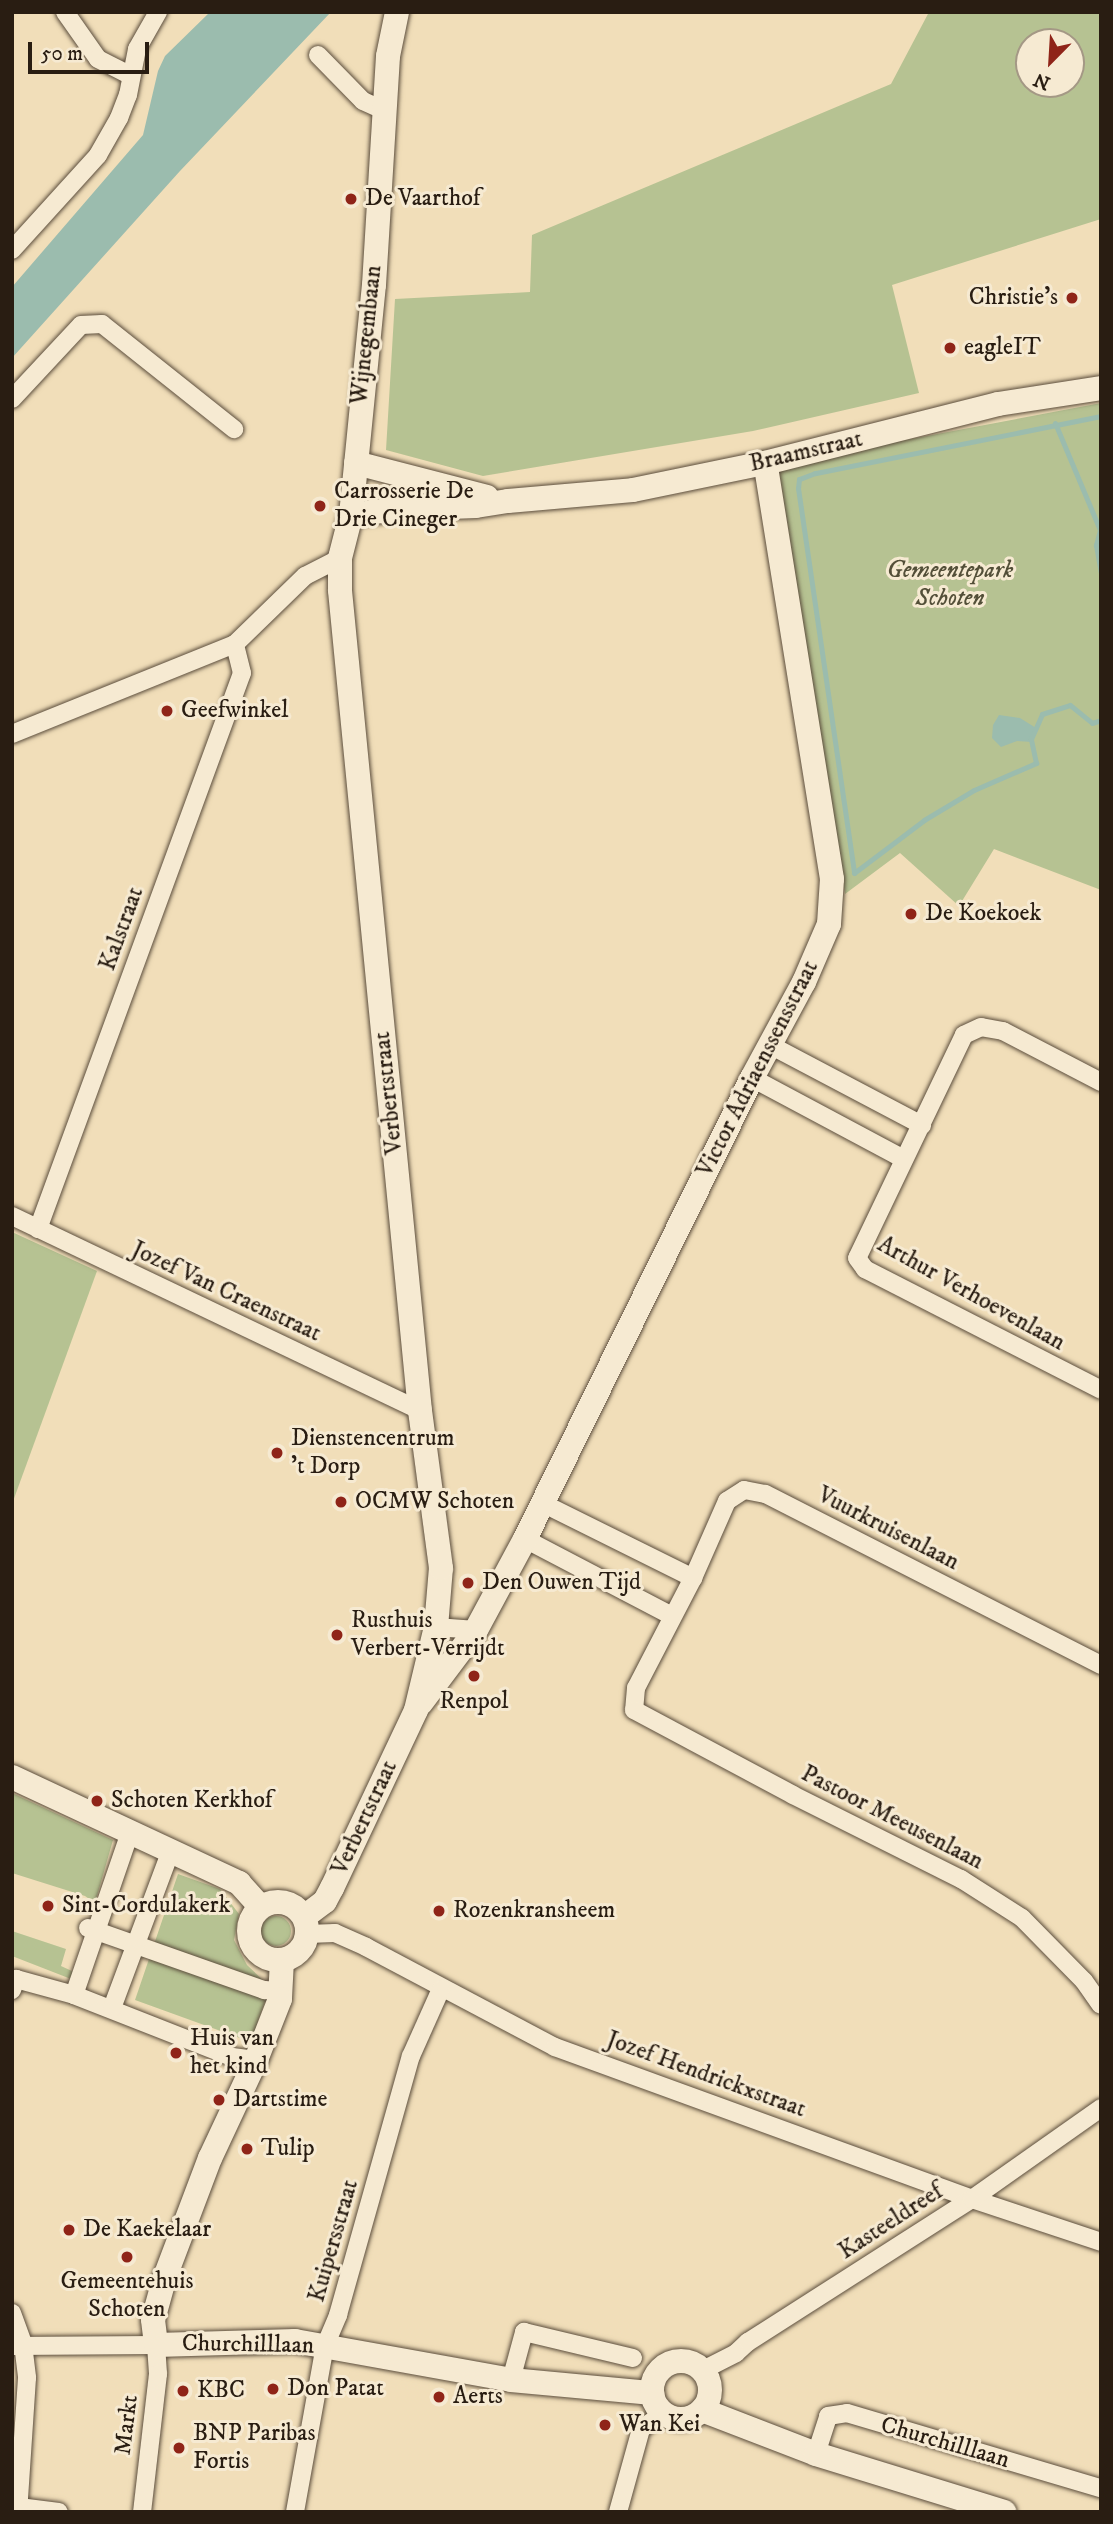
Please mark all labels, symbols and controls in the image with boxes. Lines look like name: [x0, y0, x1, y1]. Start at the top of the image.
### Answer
scale bar: [32, 28, 152, 72]
north arrow: [1015, 28, 1085, 98]
text: 50 m: [41, 41, 83, 67]
text: N: [1030, 67, 1054, 94]
place label: De Vaarthof: [365, 185, 480, 213]
marker: De Vaarthof: [343, 191, 359, 207]
street label: Wijnegembaan: [345, 264, 389, 406]
place label: Christie's: [969, 284, 1058, 312]
marker: Christie's: [1064, 290, 1080, 306]
place label: eagleIT: [964, 334, 1041, 362]
marker: eagleIT: [942, 340, 958, 356]
street label: Braamstraat: [747, 425, 865, 479]
place label: Carrosserie De Drie Cineger: [334, 478, 474, 534]
marker: Carrosserie De Drie Cineger: [312, 498, 328, 514]
park label: Gemeentepark Schoten: [887, 557, 1013, 613]
place label: Geefwinkel: [181, 697, 288, 725]
marker: Geefwinkel: [159, 703, 175, 719]
street label: Kalstraat: [94, 883, 150, 975]
place label: De Koekoek: [925, 900, 1041, 928]
marker: De Koekoek: [903, 906, 919, 922]
street label: Victor Adriaenssensstraat: [691, 956, 825, 1182]
street label: Verbertstraat: [368, 1030, 410, 1156]
street label: Arthur Verhoevenlaan: [872, 1231, 1070, 1357]
street label: Jozef Van Craenstraat: [127, 1235, 325, 1349]
place label: Dienstencentrum 't Dorp: [291, 1425, 455, 1481]
marker: Dienstencentrum 't Dorp: [269, 1445, 285, 1461]
street label: Vuurkruisenlaan: [812, 1481, 964, 1577]
place label: OCMW Schoten: [355, 1488, 514, 1516]
marker: OCMW Schoten: [333, 1494, 349, 1510]
place label: Den Ouwen Tijd: [482, 1569, 641, 1597]
marker: Den Ouwen Tijd: [460, 1575, 476, 1591]
place label: Rusthuis Verbert-Verrijdt: [351, 1607, 505, 1663]
marker: Rusthuis Verbert-Verrijdt: [329, 1627, 345, 1643]
marker: Renpol: [466, 1668, 482, 1684]
place label: Renpol: [439, 1688, 509, 1716]
street label: Verbertstraat: [326, 1756, 404, 1880]
street label: Pastoor Meeusenlaan: [796, 1760, 988, 1876]
place label: Schoten Kerkhof: [111, 1787, 272, 1815]
marker: Schoten Kerkhof: [89, 1793, 105, 1809]
place label: Sint-Cordulakerk: [62, 1892, 230, 1920]
place label: Rozenkransheem: [453, 1897, 615, 1925]
marker: Sint-Cordulakerk: [40, 1898, 56, 1914]
marker: Rozenkransheem: [431, 1903, 447, 1919]
place label: Huis van het kind: [190, 2025, 274, 2081]
street label: Jozef Hendrickxstraat: [602, 2026, 810, 2124]
marker: Huis van het kind: [168, 2045, 184, 2061]
place label: Dartstime: [233, 2086, 327, 2114]
marker: Dartstime: [211, 2092, 227, 2108]
place label: Tulip: [261, 2135, 314, 2163]
marker: Tulip: [239, 2141, 255, 2157]
street label: Kuipersstraat: [303, 2176, 365, 2306]
street label: Kasteeldreef: [834, 2178, 948, 2266]
place label: De Kaekelaar: [83, 2216, 211, 2244]
marker: De Kaekelaar: [61, 2222, 77, 2238]
marker: Gemeentehuis Schoten: [119, 2249, 135, 2265]
place label: Gemeentehuis Schoten: [61, 2268, 193, 2324]
street label: Churchilllaan: [182, 2329, 314, 2361]
place label: Don Patat: [287, 2375, 384, 2403]
place label: KBC: [197, 2377, 245, 2405]
marker: Don Patat: [265, 2381, 281, 2397]
marker: KBC: [175, 2383, 191, 2399]
place label: Aerts: [453, 2383, 503, 2411]
marker: Aerts: [431, 2389, 447, 2405]
street label: Markt: [109, 2393, 145, 2457]
place label: Wan Kei: [619, 2411, 700, 2439]
street label: Churchilllaan: [877, 2411, 1013, 2475]
marker: Wan Kei: [597, 2417, 613, 2433]
place label: BNP Paribas Fortis: [193, 2420, 316, 2476]
marker: BNP Paribas Fortis: [171, 2440, 187, 2456]

